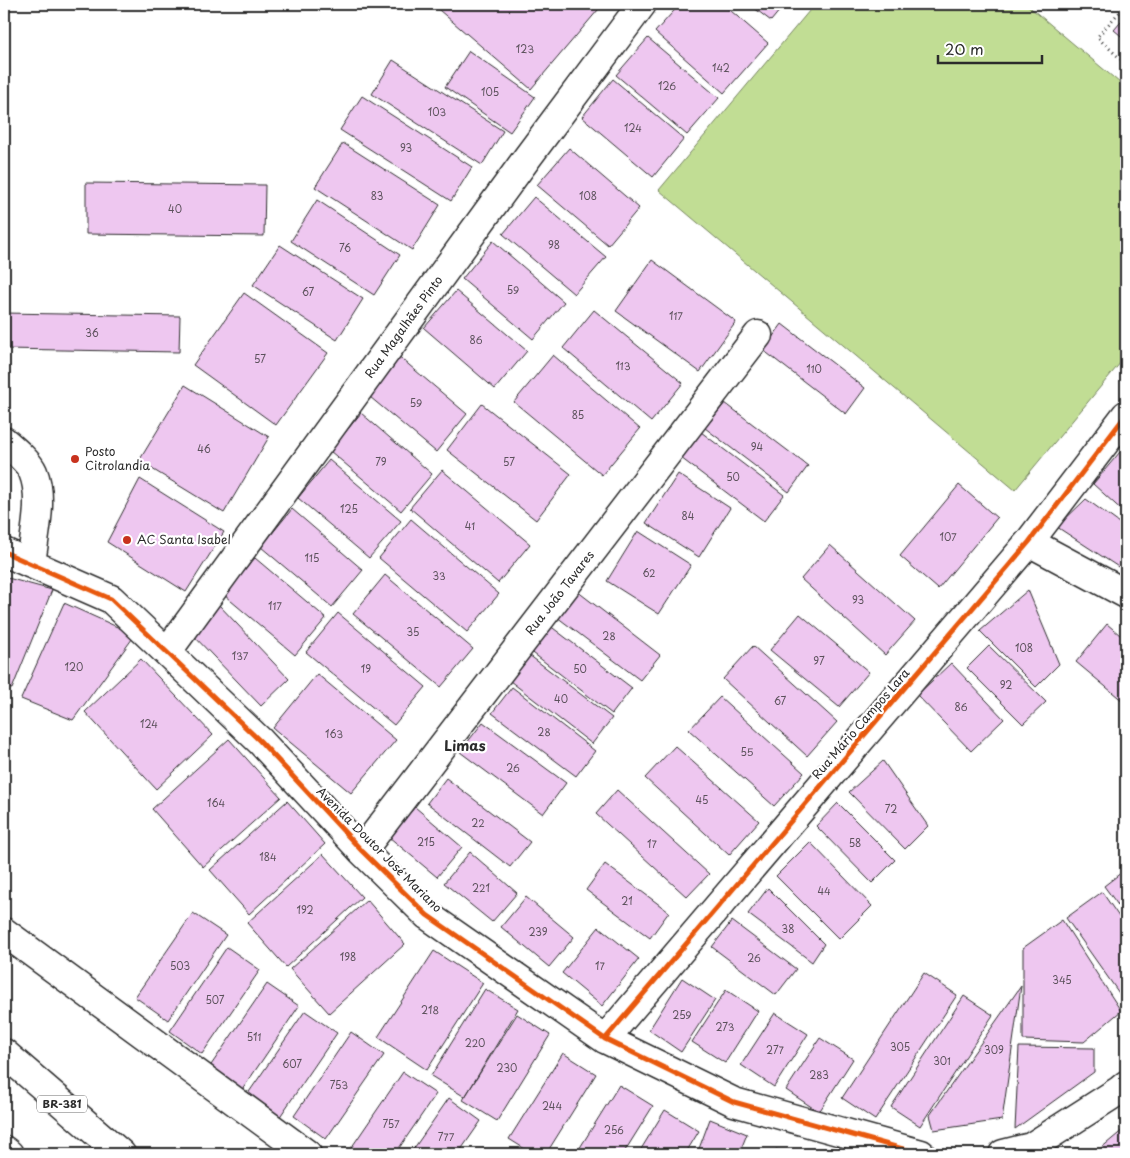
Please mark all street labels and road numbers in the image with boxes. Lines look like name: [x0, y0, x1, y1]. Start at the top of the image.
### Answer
street label: Rua Magalhães Pinto: [360, 271, 447, 381]
street label: Rua João Tavares: [520, 546, 598, 638]
street label: Rua Mário Campos Lara: [807, 664, 914, 783]
street label: Avenida Doutor José Mariano: [313, 782, 447, 916]
road number: BR-381: [37, 1096, 87, 1112]

